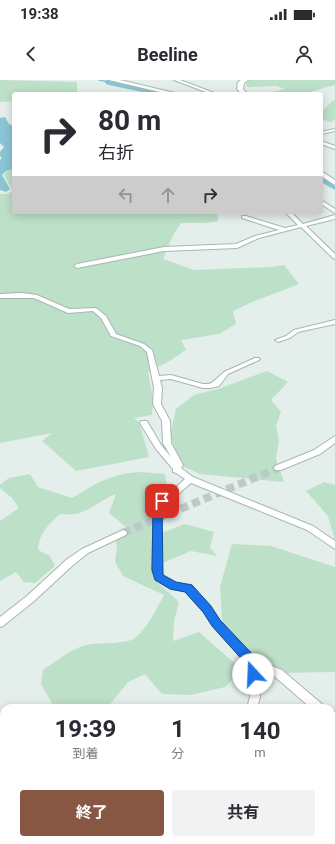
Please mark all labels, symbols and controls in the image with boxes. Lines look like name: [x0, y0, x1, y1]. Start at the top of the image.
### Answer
text: 19:38: [20, 5, 59, 23]
icon: back: [20, 43, 42, 65]
icon: person: [293, 43, 315, 65]
text: Beeline: [137, 44, 198, 65]
text: 80 m: [98, 104, 161, 137]
icon: right: [32, 108, 84, 160]
text: 右折: [98, 142, 134, 163]
icon: left: [115, 184, 137, 206]
icon: ahead: [157, 184, 179, 206]
icon: right: [199, 184, 221, 206]
pin: [145, 484, 179, 518]
icon: arrive: [151, 490, 173, 512]
position arrow: [232, 653, 274, 695]
text: 19:39: [55, 715, 116, 743]
text: 1: [171, 715, 185, 743]
text: 140: [239, 717, 280, 745]
text: m: [254, 745, 266, 760]
text: 到着: [72, 746, 98, 761]
text: 分: [171, 746, 184, 761]
button: 終了: [20, 790, 164, 836]
button: 共有: [172, 790, 315, 836]

